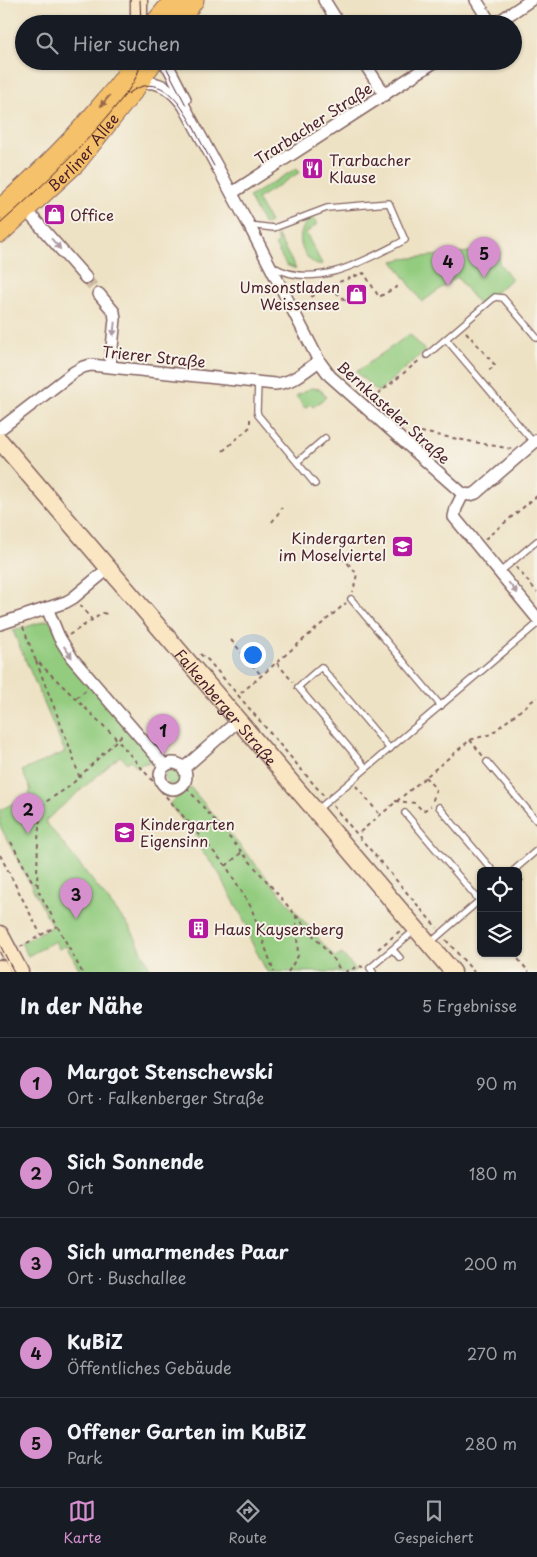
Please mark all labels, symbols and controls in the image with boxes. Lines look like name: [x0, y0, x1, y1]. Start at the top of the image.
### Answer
search box: [15, 15, 522, 70]
icon: search: [33, 29, 61, 57]
text: Hier suchen: [73, 29, 180, 57]
street label: Trarbacher Straße: [250, 76, 376, 170]
one-way arrow: [100, 94, 111, 107]
street label: Berliner Allee: [41, 108, 123, 196]
place label: Trarbacher Klause: [329, 148, 411, 188]
restaurant icon: Trarbacher Klause: [301, 156, 325, 180]
shop icon: Office: [42, 202, 66, 226]
place label: Office: [70, 203, 114, 226]
pin: 5: [468, 237, 500, 278]
one-way arrow: [50, 238, 62, 250]
pin: 4: [432, 245, 464, 286]
place label: Umsonstladen Weissensee: [240, 275, 340, 315]
shop icon: Umsonstladen Weissensee: [344, 283, 368, 307]
one-way arrow: [110, 321, 118, 337]
street label: Trierer Straße: [101, 339, 207, 373]
street label: Bernkasteler Straße: [332, 355, 456, 469]
place label: Kindergarten im Moselviertel: [279, 526, 386, 566]
school or university icon: Kindergarten im Moselviertel: [390, 534, 414, 558]
one-way arrow: [508, 581, 519, 594]
your location: [240, 642, 266, 668]
street label: Falkenberger Straße: [170, 643, 283, 770]
one-way arrow: [63, 645, 73, 659]
pin: 1: [147, 714, 179, 755]
pin: 2: [12, 793, 44, 834]
place label: Kindergarten Eigensinn: [140, 812, 235, 852]
school or university icon: Kindergarten Eigensinn: [112, 820, 136, 844]
map controls: [477, 867, 522, 957]
button: locate: [477, 867, 522, 912]
pin: 3: [60, 878, 92, 919]
button: layers: [477, 912, 522, 957]
building icon: Haus Kaysersberg: [186, 916, 210, 940]
place label: Haus Kaysersberg: [214, 917, 344, 940]
text: In der Nähe: [20, 989, 142, 1021]
text: 5 Ergebnisse: [422, 993, 517, 1017]
text: Margot Stenschewski: [67, 1057, 273, 1085]
text: 1: [32, 1071, 40, 1095]
text: 90 m: [476, 1071, 517, 1095]
text: Ort · Falkenberger Straße: [67, 1085, 264, 1109]
text: Sich Sonnende: [67, 1147, 204, 1175]
text: 2: [30, 1161, 42, 1185]
text: 180 m: [469, 1161, 517, 1185]
text: Ort: [67, 1175, 94, 1199]
text: Sich umarmendes Paar: [67, 1237, 289, 1265]
text: 3: [31, 1251, 41, 1275]
text: 200 m: [464, 1251, 517, 1275]
text: Ort · Buschallee: [67, 1265, 187, 1289]
text: KuBiZ: [67, 1327, 123, 1355]
text: 4: [31, 1341, 41, 1365]
text: 270 m: [467, 1341, 517, 1365]
text: Öffentliches Gebäude: [67, 1355, 232, 1379]
text: Offener Garten im KuBiZ: [67, 1417, 306, 1445]
text: 5: [31, 1431, 41, 1455]
text: 280 m: [465, 1431, 517, 1455]
text: Park: [67, 1445, 103, 1469]
tab: Karte: [64, 1497, 101, 1548]
tab: Route: [228, 1497, 267, 1548]
tab: Gespeichert: [394, 1497, 473, 1548]

